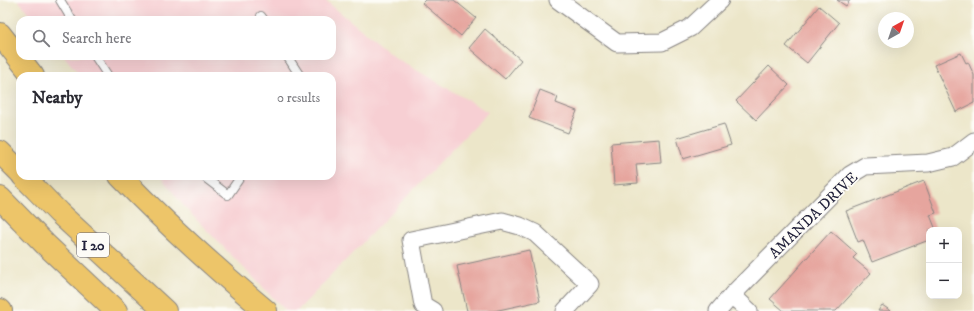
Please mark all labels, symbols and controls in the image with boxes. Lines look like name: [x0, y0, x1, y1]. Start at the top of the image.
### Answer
north arrow: [878, 12, 914, 48]
search box: [16, 16, 336, 60]
icon: search: [30, 27, 52, 49]
text: Search here: [62, 29, 131, 48]
text: Nearby: [32, 87, 82, 109]
text: 0 results: [277, 90, 320, 106]
street label: AMANDA DRIVE: [765, 168, 862, 263]
map controls: [926, 227, 962, 299]
button: +: [926, 227, 962, 263]
road number: I 20: [77, 233, 109, 257]
button: −: [926, 263, 962, 299]

